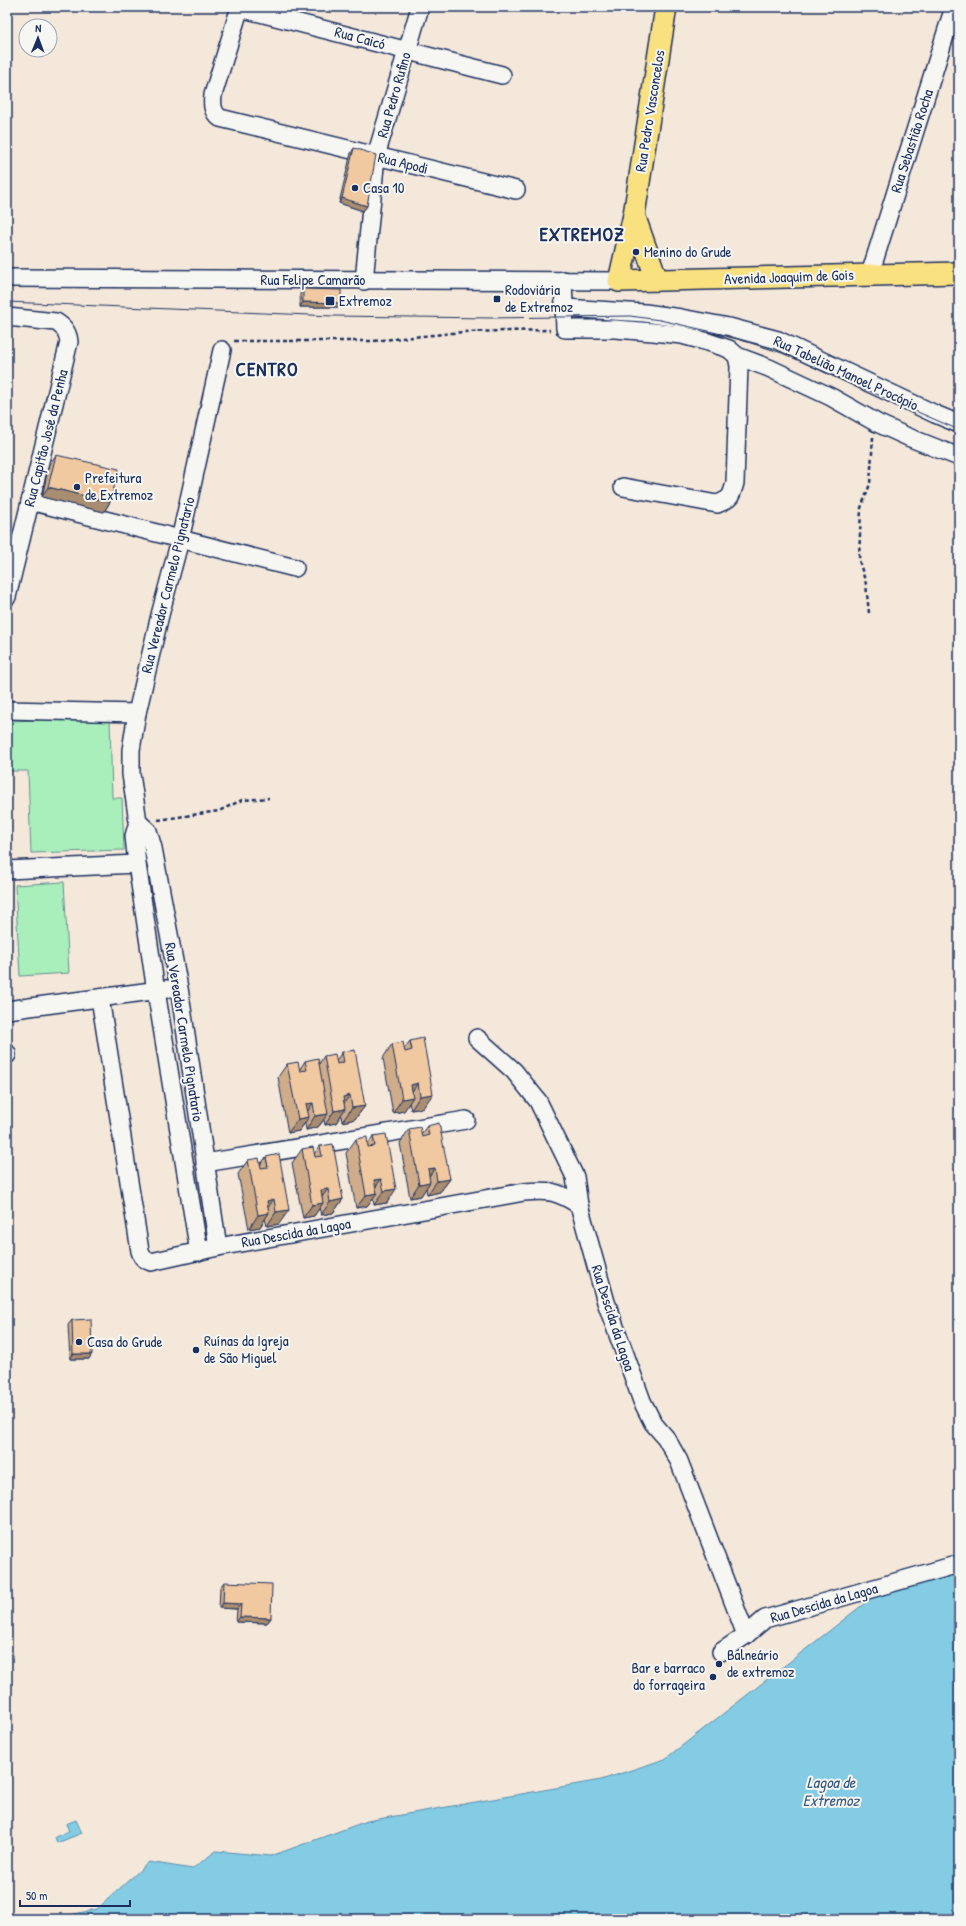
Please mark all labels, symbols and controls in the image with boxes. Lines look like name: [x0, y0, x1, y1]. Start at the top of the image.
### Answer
north arrow: [18, 18, 58, 58]
text: N: [35, 21, 41, 35]
street label: Rua Caicó: [333, 21, 388, 54]
street label: Rua Pedro Vasconcelos: [630, 48, 670, 173]
street label: Rua Pedro Rufino: [371, 50, 416, 140]
street label: Rua Sebastião Rocha: [885, 86, 938, 195]
street label: Rua Apodi: [376, 146, 430, 179]
place label: Casa 10: [363, 177, 405, 198]
marker: Casa 10: [350, 183, 360, 193]
district label: EXTREMOZ: [539, 221, 625, 247]
place label: Menino do Grude: [644, 241, 731, 262]
marker: Menino do Grude: [631, 247, 641, 257]
street label: Avenida Joaquim de Gois: [724, 264, 854, 289]
street label: Rua Felipe Camarão: [261, 269, 365, 290]
place label: Rodoviária de Extremoz: [505, 279, 574, 317]
place label: Extremoz: [339, 290, 393, 311]
marker: Rodoviária de Extremoz: [492, 294, 502, 304]
marker: Extremoz: [324, 295, 336, 307]
street label: Rua Tabelião Manoel Procópio: [770, 330, 922, 415]
district label: CENTRO: [235, 356, 299, 382]
street label: Rua Capitão José da Penha: [18, 367, 73, 509]
place label: Prefeitura de Extremoz: [85, 467, 154, 505]
marker: Prefeitura de Extremoz: [72, 482, 82, 492]
street label: Rua Vereador Carmelo Pignatario: [135, 495, 200, 675]
street label: Rua Vereador Carmelo Pignatario: [160, 941, 209, 1123]
street label: Rua Descida da Lagoa: [240, 1213, 352, 1252]
street label: Rua Descida da Lagoa: [586, 1262, 641, 1374]
place label: Ruínas da Igreja de São Miguel: [204, 1330, 289, 1368]
place label: Casa do Grude: [87, 1331, 162, 1352]
marker: Casa do Grude: [74, 1337, 84, 1347]
marker: Ruínas da Igreja de São Miguel: [191, 1345, 201, 1355]
street label: Rua Descida da Lagoa: [768, 1577, 880, 1628]
place label: Balneário de extremoz: [727, 1644, 795, 1682]
place label: Bar e barraco do forrageira: [632, 1657, 705, 1695]
marker: Balneário de extremoz: [714, 1659, 724, 1669]
marker: Bar e barraco do forrageira: [708, 1672, 718, 1682]
water label: Lagoa de Extremoz: [803, 1771, 860, 1811]
scale bar: [20, 1882, 130, 1908]
text: 50 m: [26, 1887, 47, 1904]

